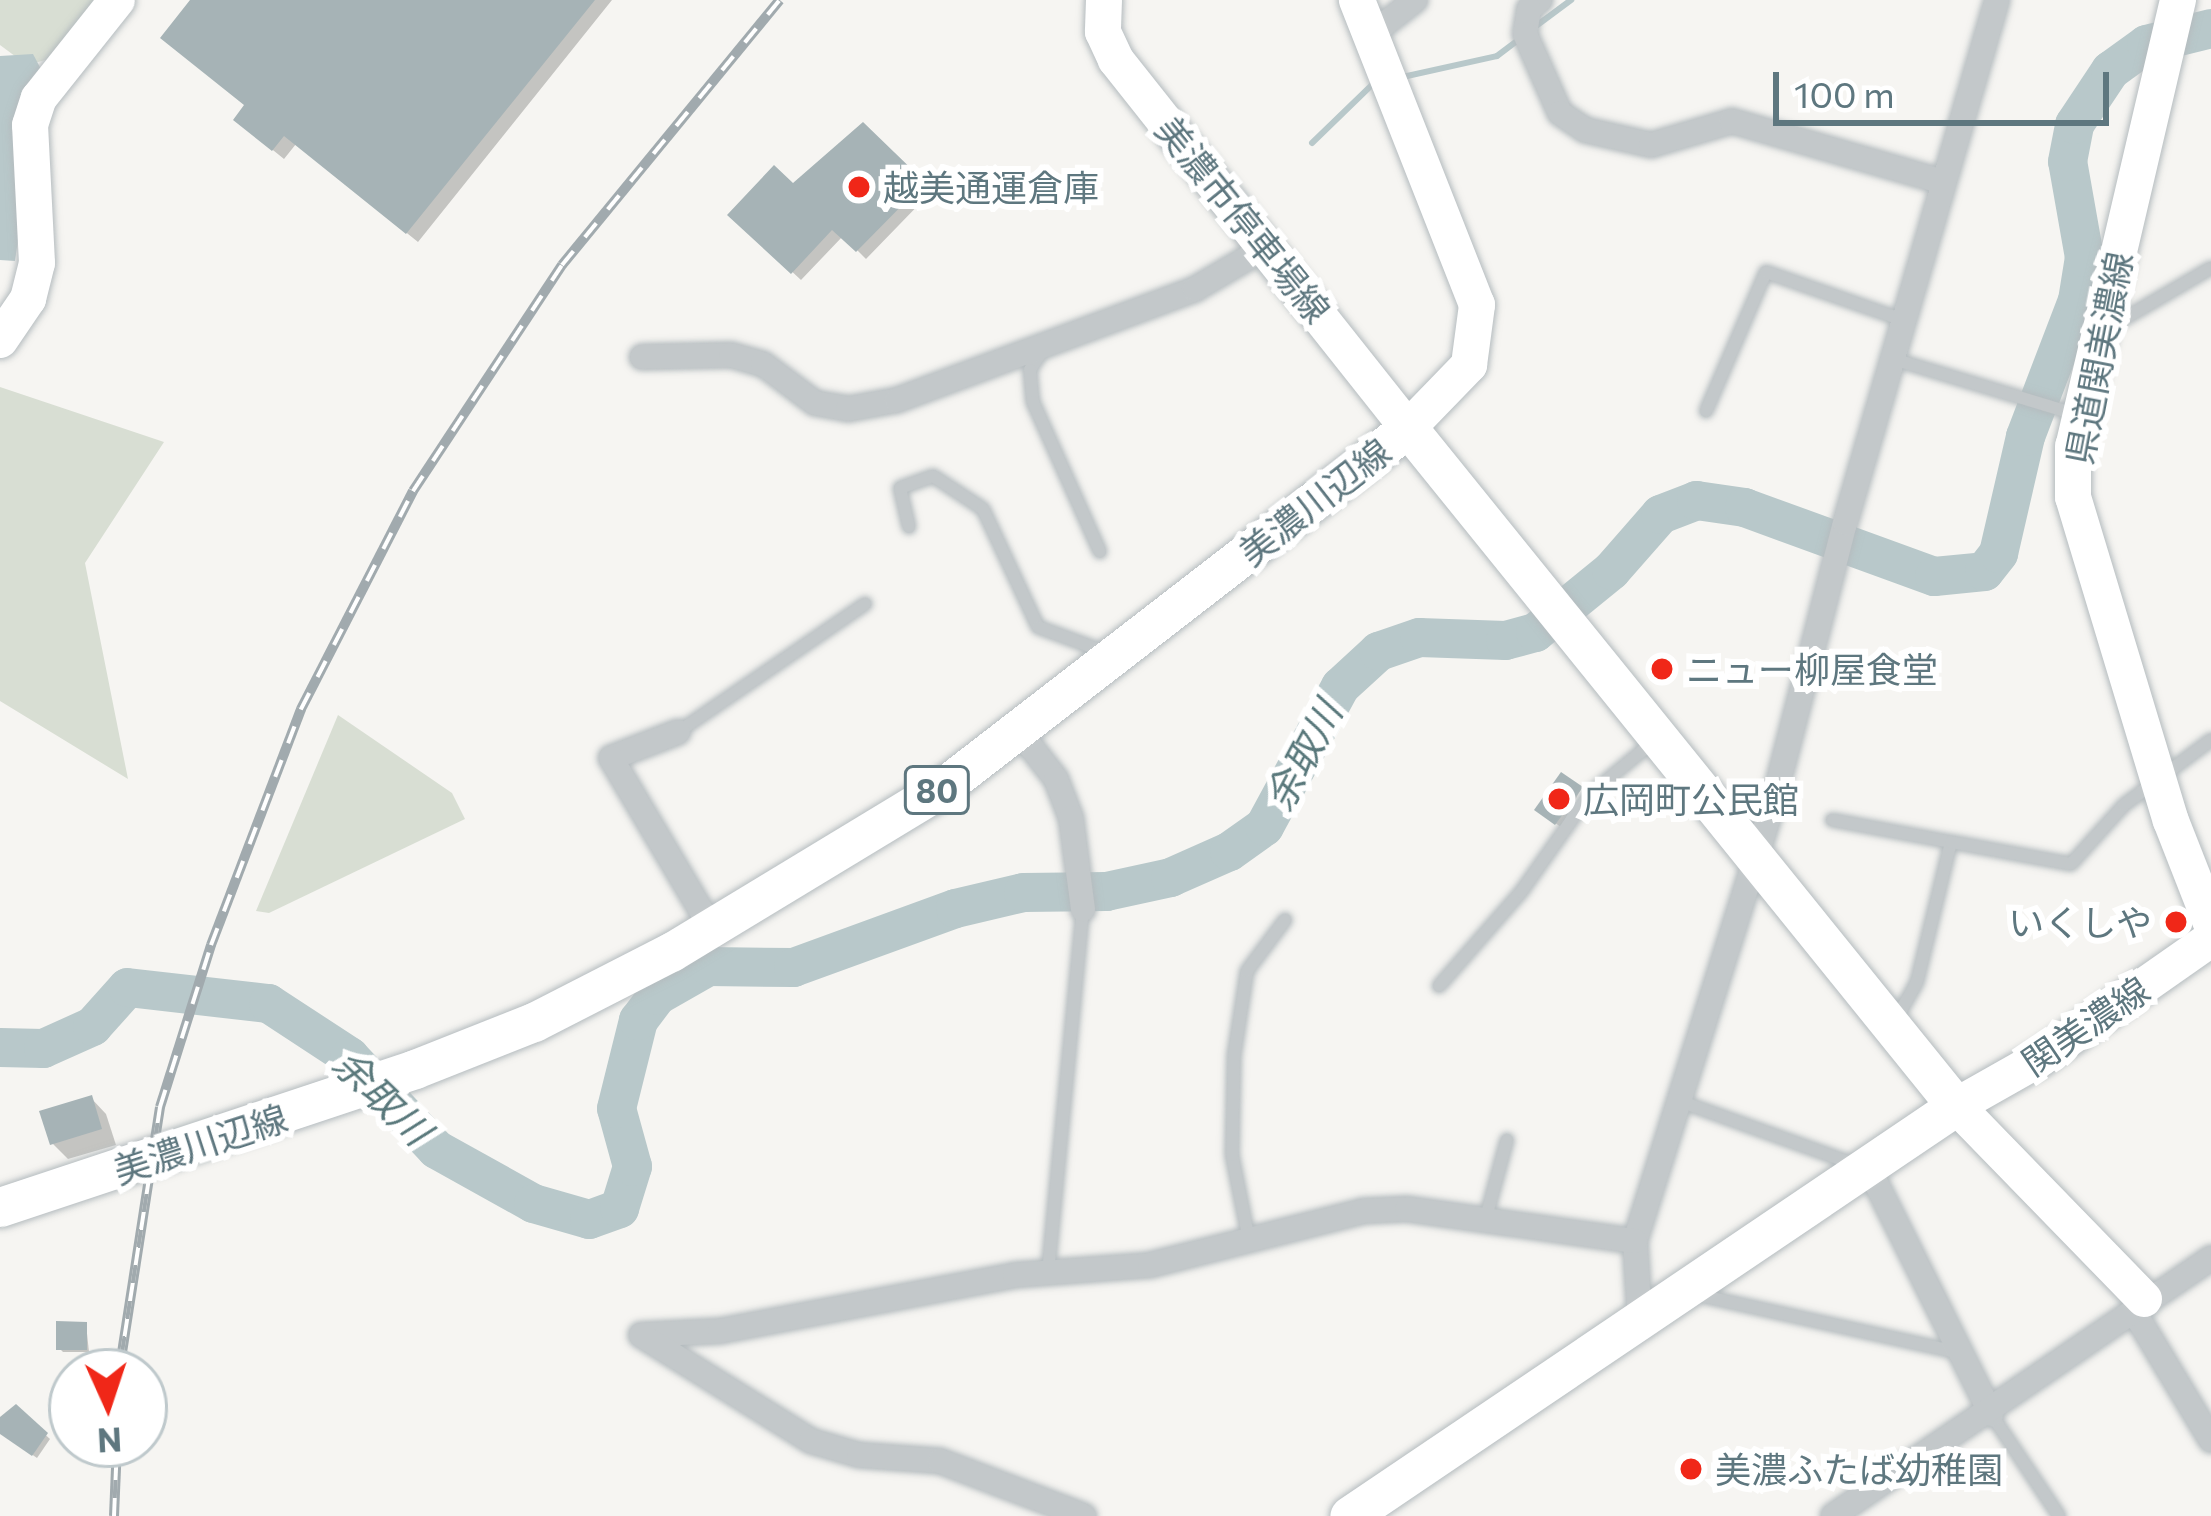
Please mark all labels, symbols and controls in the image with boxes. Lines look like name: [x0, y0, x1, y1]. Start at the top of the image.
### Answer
scale bar: [1779, 48, 2115, 122]
text: 100 m: [1794, 71, 1895, 115]
street label: 美濃市停車場線: [1148, 107, 1340, 331]
place label: 越美通運倉庫: [883, 165, 1099, 209]
marker: 越美通運倉庫: [846, 174, 872, 200]
street label: 県道関美濃線: [2056, 248, 2140, 468]
street label: 美濃川辺線: [1230, 429, 1398, 573]
place label: ニュー柳屋食堂: [1686, 647, 1938, 691]
marker: ニュー柳屋食堂: [1649, 656, 1675, 682]
water label: 余取川: [1254, 692, 1350, 818]
road number: 80: [901, 763, 973, 817]
place label: 広岡町公民館: [1583, 777, 1799, 821]
marker: 広岡町公民館: [1546, 786, 1572, 812]
place label: いくしや: [2008, 900, 2152, 944]
marker: いくしや: [2163, 909, 2189, 935]
street label: 関美濃線: [2013, 967, 2157, 1083]
water label: 余取川: [325, 1039, 441, 1153]
street label: 美濃川辺線: [108, 1095, 292, 1191]
north arrow: [48, 1348, 168, 1468]
text: N: [96, 1420, 123, 1463]
place label: 美濃ふたば幼稚園: [1715, 1447, 2003, 1491]
marker: 美濃ふたば幼稚園: [1678, 1456, 1704, 1482]

